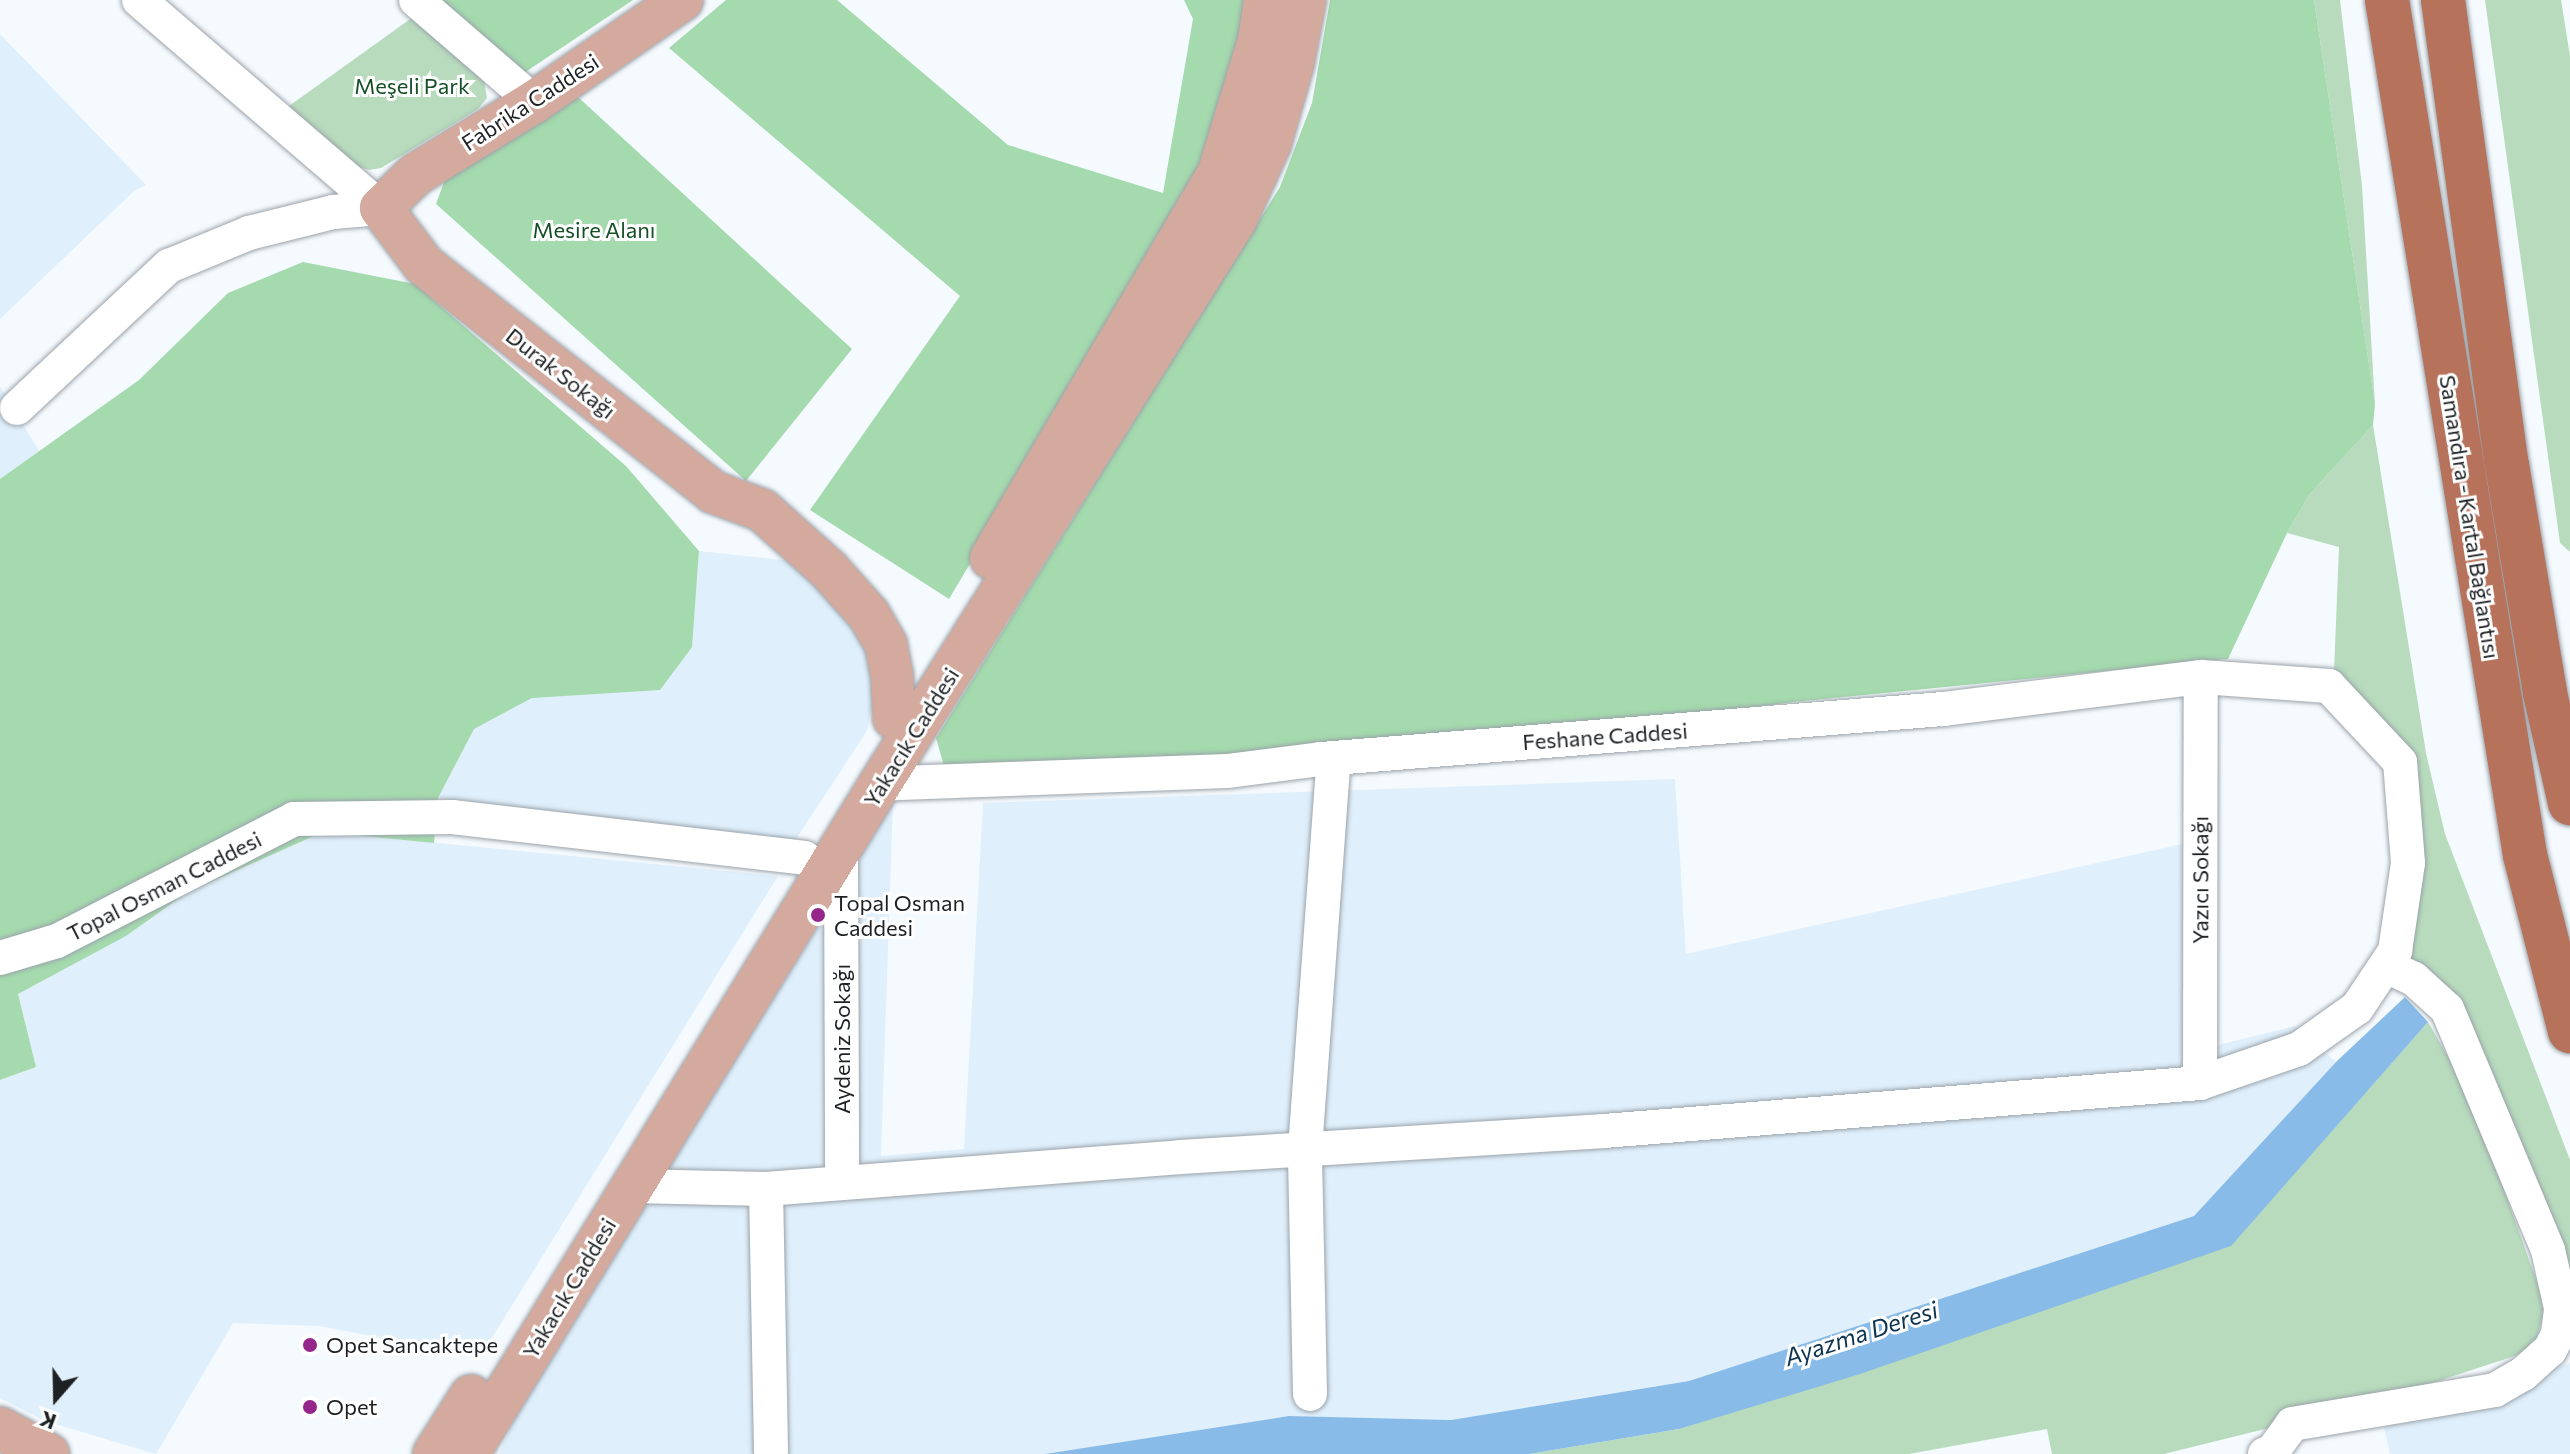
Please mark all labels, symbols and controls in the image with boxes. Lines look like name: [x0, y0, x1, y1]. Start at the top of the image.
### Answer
street label: Fabrika Caddesi: [457, 48, 603, 156]
park label: Meşeli Park: [354, 73, 470, 99]
park label: Mesire Alanı: [532, 217, 656, 243]
street label: Durak Sokağı: [501, 322, 621, 424]
street label: Samandıra - Kartal Bağlantısı: [2435, 373, 2505, 661]
street label: Yakacık Caddesi: [858, 663, 964, 811]
street label: Feshane Caddesi: [1522, 717, 1688, 755]
street label: Yazıcı Sokağı: [2187, 816, 2213, 944]
street label: Topal Osman Caddesi: [62, 826, 266, 946]
place label: Topal Osman Caddesi: [834, 889, 965, 940]
marker: Topal Osman Caddesi: [809, 906, 827, 924]
street label: Aydeniz Sokağı: [829, 964, 855, 1114]
street label: Yakacık Caddesi: [517, 1213, 621, 1363]
water label: Ayazma Deresi: [1781, 1295, 1941, 1371]
place label: Opet Sancaktepe: [326, 1332, 498, 1358]
marker: Opet Sancaktepe: [301, 1336, 319, 1354]
north arrow: [16, 1358, 96, 1438]
place label: Opet: [326, 1394, 377, 1420]
marker: Opet: [301, 1398, 319, 1416]
text: K: [36, 1406, 59, 1436]

